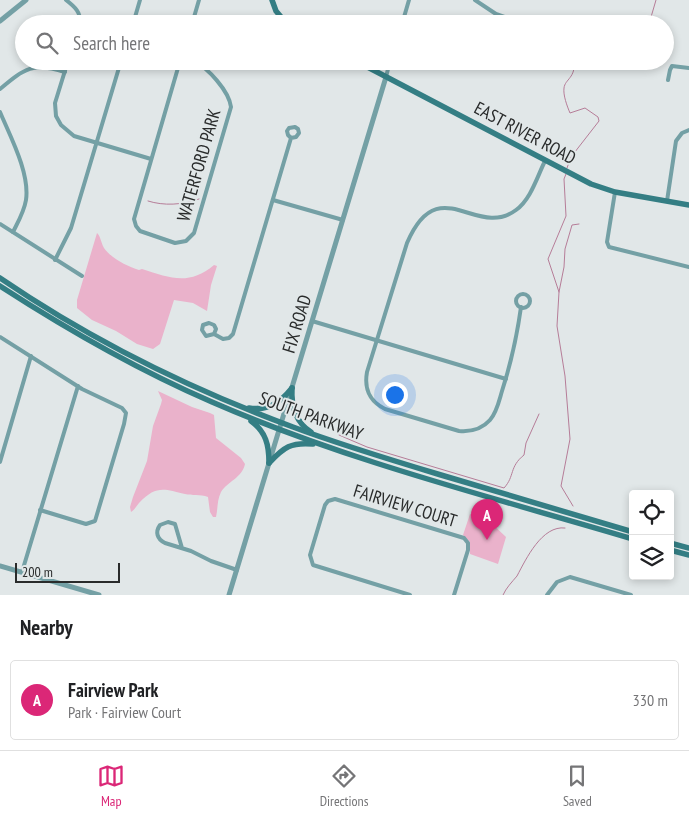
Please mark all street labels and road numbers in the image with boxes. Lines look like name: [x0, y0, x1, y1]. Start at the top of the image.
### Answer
street label: EAST RIVER ROAD: [470, 96, 580, 169]
street label: WATERFORD PARK: [171, 106, 226, 224]
street label: FIX ROAD: [277, 292, 316, 356]
street label: SOUTH PARKWAY: [256, 386, 367, 445]
street label: FAIRVIEW COURT: [351, 479, 460, 532]

